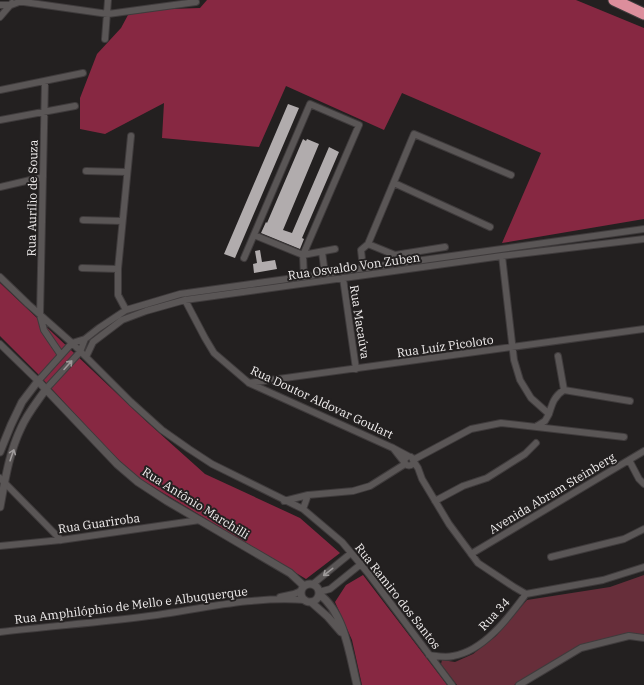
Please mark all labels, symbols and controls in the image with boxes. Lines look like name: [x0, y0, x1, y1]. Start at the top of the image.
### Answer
street label: Rua Aurílio de Souza: [23, 139, 41, 256]
street label: Rua Osvaldo Von Zuben: [287, 249, 421, 283]
street label: Rua Macaúva: [347, 284, 373, 360]
street label: Rua Luíz Picoloto: [396, 332, 494, 360]
one-way arrow: [63, 360, 72, 371]
street label: Rua Doutor Aldovar Goulart: [248, 362, 396, 442]
one-way arrow: [8, 449, 16, 461]
street label: Avenida Abram Steinberg: [486, 449, 618, 537]
street label: Rua Antônio Marchilli: [140, 464, 253, 542]
street label: Rua Guariroba: [57, 510, 141, 536]
street label: Rua Ramiro dos Santos: [352, 540, 444, 652]
one-way arrow: [323, 568, 334, 576]
street label: Rua Amphilóphio de Mello e Albuquerque: [14, 583, 248, 627]
street label: Rua 34: [475, 595, 513, 633]

